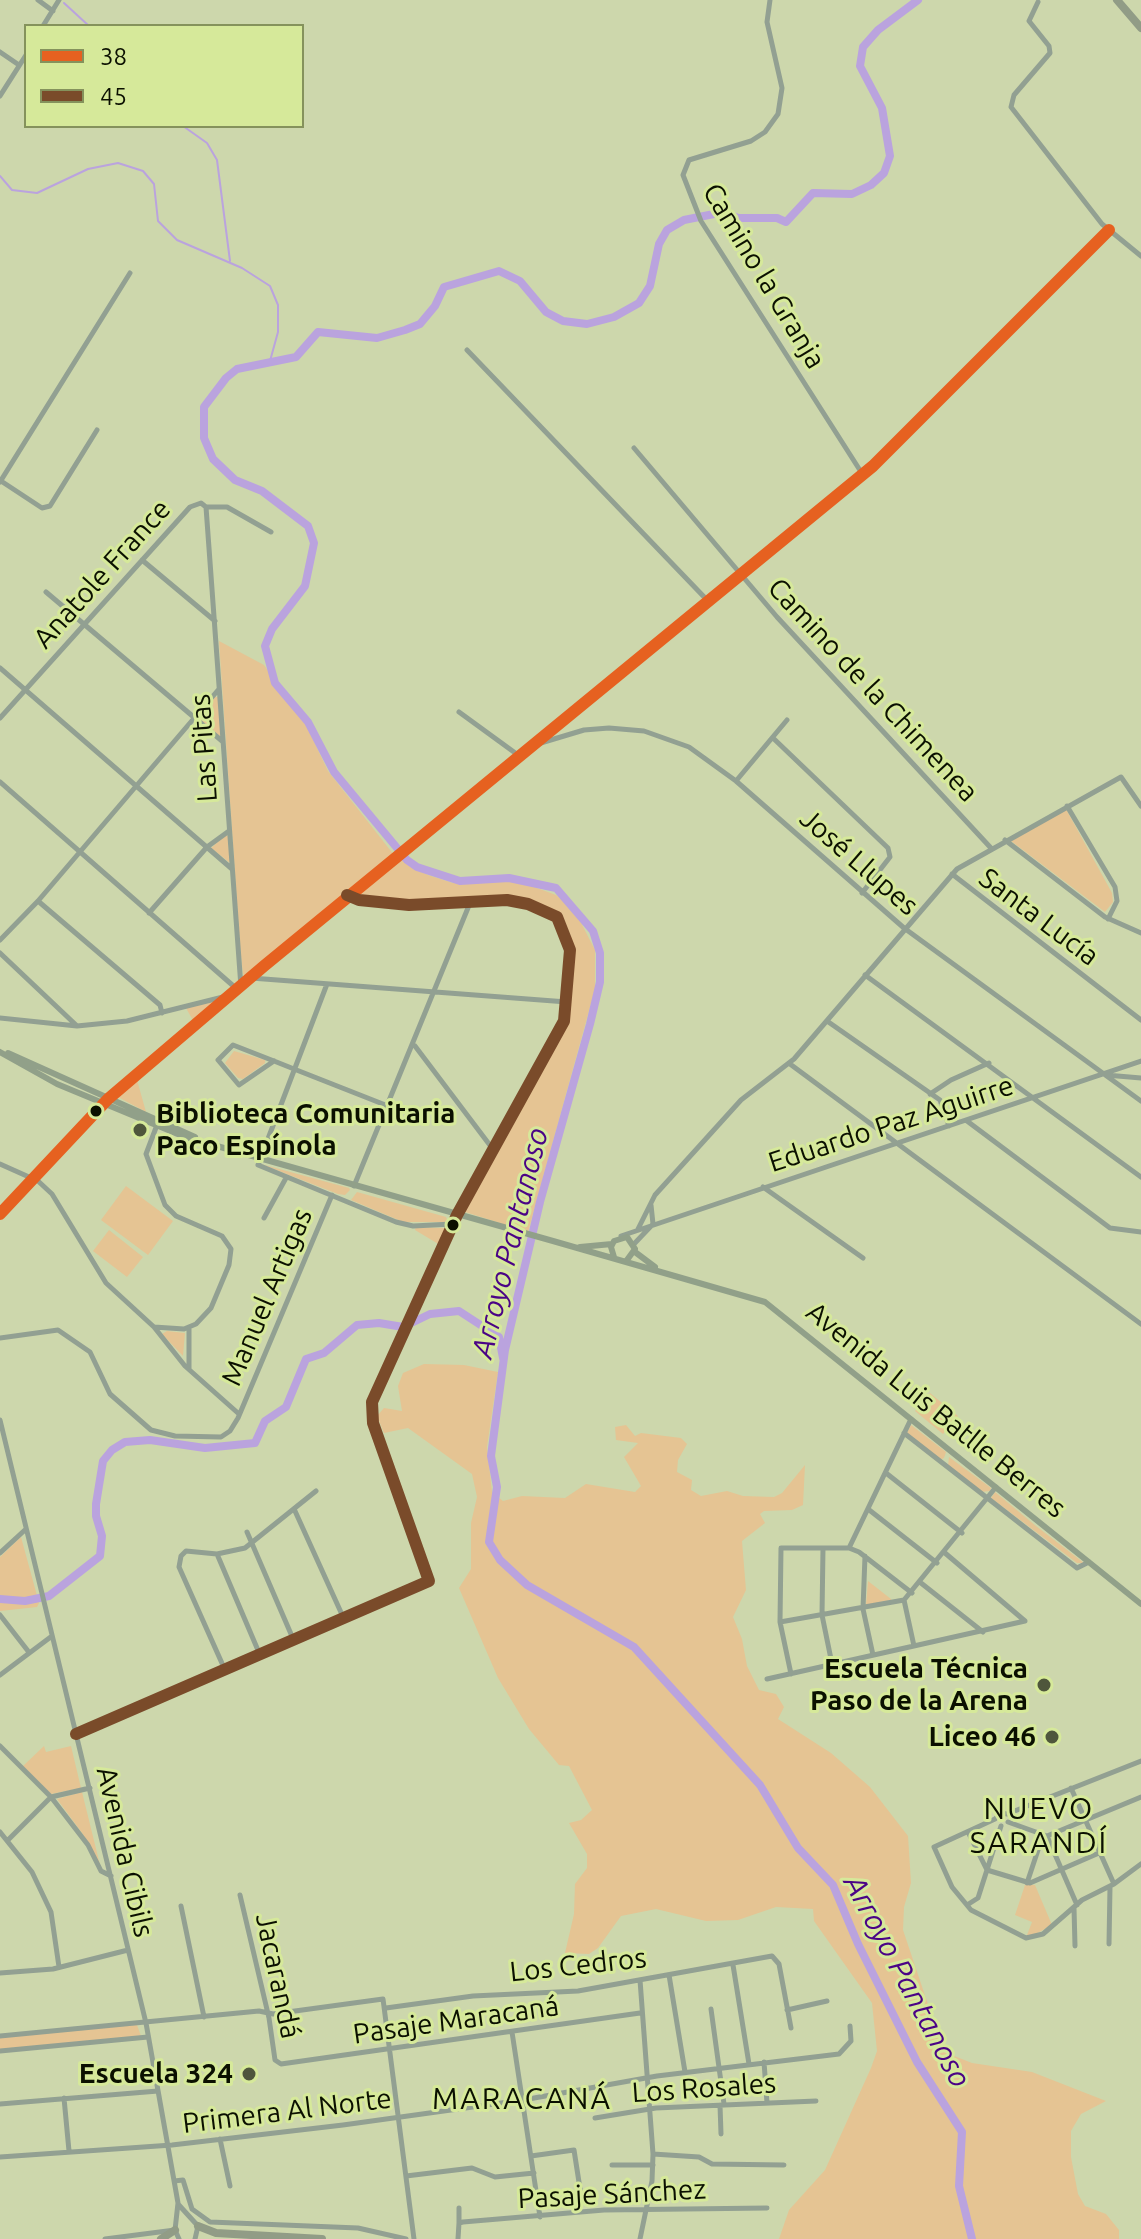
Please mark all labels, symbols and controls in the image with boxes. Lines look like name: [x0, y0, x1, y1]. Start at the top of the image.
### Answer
legend: [24, 24, 304, 128]
text: 38: [100, 43, 127, 70]
text: 45: [100, 83, 127, 110]
street label: Camino la Granja: [695, 177, 833, 375]
street label: Anatole France: [26, 493, 178, 655]
street label: Camino de la Chimenea: [761, 571, 985, 809]
street label: Las Pitas: [183, 693, 225, 803]
street label: José Llupes: [793, 802, 925, 922]
street label: Santa Lucía: [972, 861, 1106, 973]
street label: Eduardo Paz Aguirre: [764, 1068, 1018, 1180]
place label: Biblioteca Comunitaria Paco Espínola: [156, 1097, 456, 1163]
unlabelled marker: [88, 1103, 104, 1119]
marker: Biblioteca Comunitaria Paco Espínola: [131, 1121, 149, 1139]
water label: Arroyo Pantanoso: [464, 1124, 556, 1362]
street label: Manuel Artigas: [215, 1203, 319, 1391]
unlabelled marker: [445, 1217, 461, 1233]
street label: Avenida Luis Batlle Berres: [799, 1295, 1073, 1525]
place label: Escuela Técnica Paso de la Arena: [810, 1652, 1028, 1718]
marker: Escuela Técnica Paso de la Arena: [1035, 1676, 1053, 1694]
place label: Liceo 46: [928, 1720, 1036, 1754]
marker: Liceo 46: [1043, 1728, 1061, 1746]
street label: Avenida Cibils: [89, 1764, 161, 1940]
district label: NUEVO SARANDÍ: [970, 1791, 1108, 1862]
water label: Arroyo Pantanoso: [836, 1869, 978, 2093]
street label: Jacarandá: [248, 1910, 308, 2042]
street label: Los Cedros: [508, 1941, 648, 1989]
street label: Pasaje Maracaná: [351, 1989, 561, 2051]
place label: Escuela 324: [79, 2057, 233, 2091]
marker: Escuela 324: [240, 2065, 258, 2083]
street label: Los Rosales: [631, 2066, 777, 2110]
street label: Primera Al Norte: [180, 2081, 394, 2141]
district label: MARACANÁ: [432, 2081, 612, 2117]
street label: Pasaje Sánchez: [517, 2172, 707, 2216]

